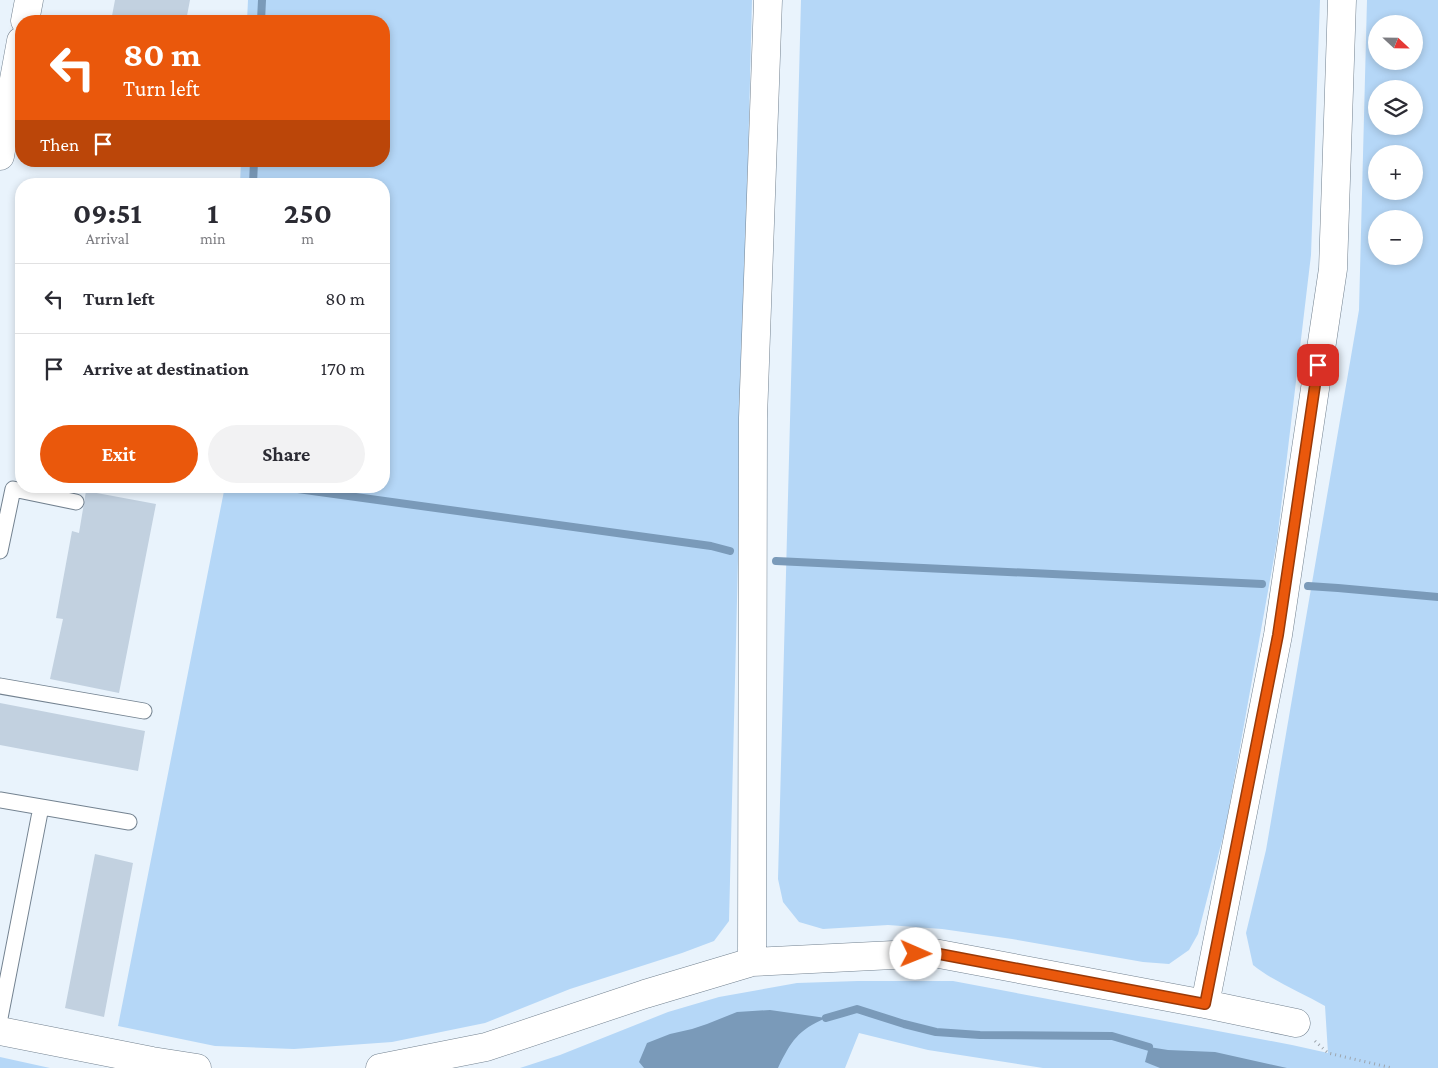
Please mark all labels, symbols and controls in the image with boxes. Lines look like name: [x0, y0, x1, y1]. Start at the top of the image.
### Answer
north arrow: [1368, 15, 1422, 70]
map controls: [1368, 15, 1423, 265]
icon: left: [40, 35, 105, 100]
text: 80 m: [123, 35, 201, 74]
text: Turn left: [123, 76, 200, 101]
button: layers: [1368, 80, 1423, 135]
icon: arrive: [89, 130, 117, 158]
text: Then: [40, 134, 79, 155]
button: +: [1368, 145, 1423, 200]
text: 09:51: [73, 196, 142, 229]
text: 1: [207, 196, 218, 229]
text: 250: [284, 196, 332, 229]
button: −: [1368, 210, 1423, 265]
text: Arrival: [86, 230, 129, 247]
text: min: [200, 230, 226, 247]
text: m: [301, 230, 314, 247]
icon: left: [40, 285, 68, 313]
text: Turn left: [83, 288, 155, 309]
text: 80 m: [325, 288, 365, 309]
pin: [1297, 344, 1339, 386]
icon: arrive: [1304, 351, 1332, 379]
icon: arrive: [40, 355, 68, 383]
text: Arrive at destination: [83, 358, 249, 379]
text: 170 m: [321, 358, 365, 379]
button: Exit: [40, 425, 198, 483]
button: Share: [208, 425, 365, 483]
position arrow: [889, 927, 941, 979]

